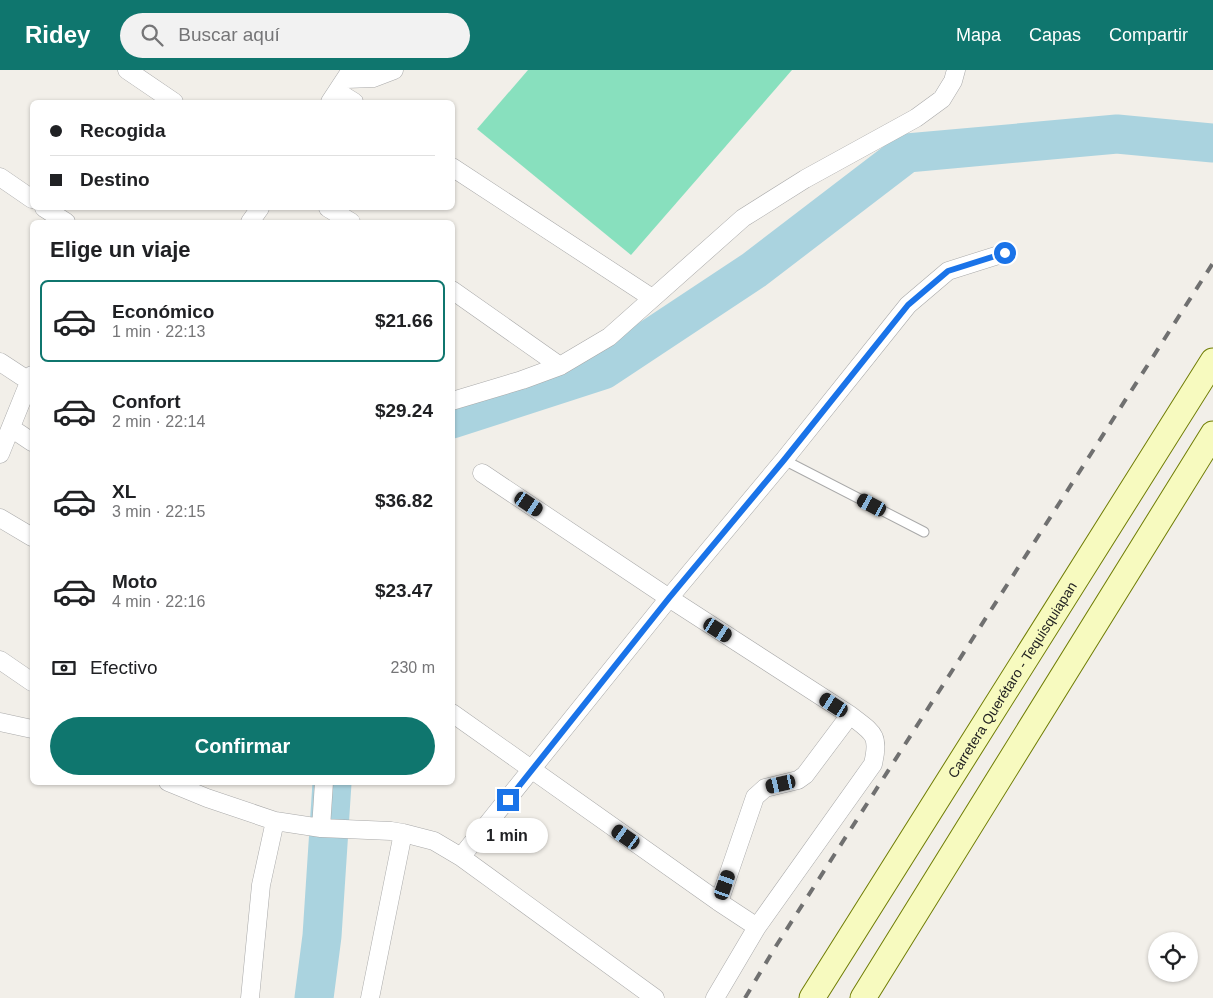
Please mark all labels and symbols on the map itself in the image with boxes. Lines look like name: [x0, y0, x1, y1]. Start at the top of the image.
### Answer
route start: [994, 242, 1016, 264]
car: [512, 489, 545, 519]
car: [855, 491, 888, 519]
street label: Carretera Querétaro - Tequisquiapan: [945, 579, 1080, 781]
car: [701, 616, 734, 644]
car: [817, 691, 850, 719]
car: [764, 773, 797, 795]
route end: [497, 789, 519, 811]
callout: 1 min: [467, 818, 549, 852]
car: [609, 822, 642, 852]
car: [713, 868, 736, 902]

